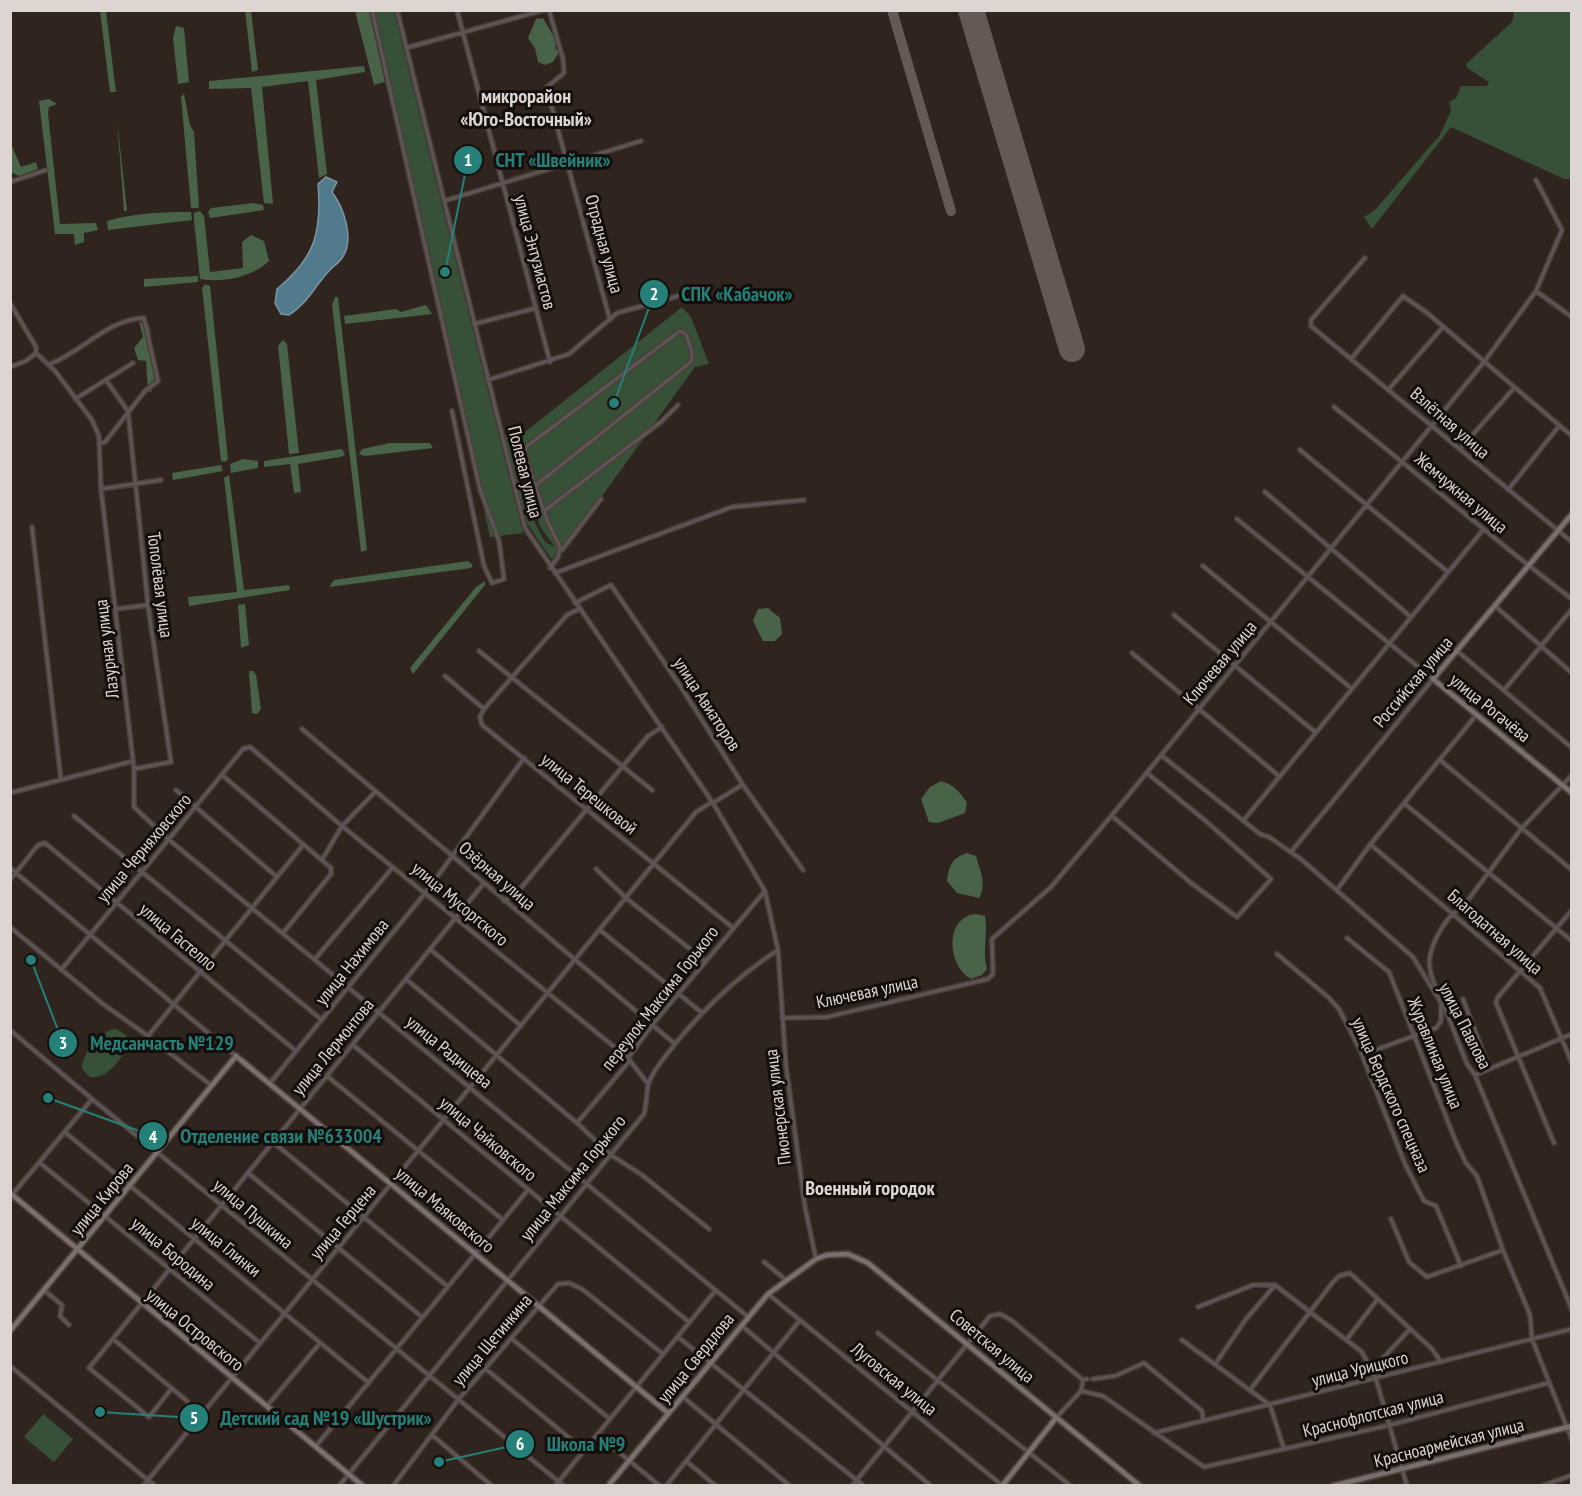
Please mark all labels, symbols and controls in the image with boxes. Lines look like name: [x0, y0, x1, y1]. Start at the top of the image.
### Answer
district label: микрорайон «Юго-Восточный»: [460, 83, 592, 132]
callout: СНТ «Швейник»: [453, 141, 623, 179]
text: СНТ «Швейник»: [495, 147, 611, 173]
text: 1: [464, 148, 472, 171]
street label: улица Энтузиастов: [509, 192, 562, 312]
street label: Отрадная улица: [580, 192, 629, 296]
callout: СПК «Кабачок»: [639, 275, 805, 313]
text: СПК «Кабачок»: [681, 281, 793, 307]
text: 2: [650, 282, 658, 305]
street label: Взлётная улица: [1406, 382, 1495, 463]
street label: Полевая улица: [503, 423, 548, 520]
street label: Жемчужная улица: [1409, 446, 1512, 538]
street label: Тополёвая улица: [143, 531, 178, 639]
street label: Лазурная улица: [89, 598, 124, 701]
street label: Ключевая улица: [1178, 616, 1262, 710]
street label: Российская улица: [1368, 631, 1457, 732]
street label: улица Авиаторов: [669, 652, 746, 755]
street label: улица Рогачёва: [1445, 668, 1535, 747]
street label: улица Терешковой: [536, 748, 642, 839]
street label: улица Черняховского: [91, 788, 196, 907]
street label: Озёрная улица: [454, 836, 540, 915]
street label: улица Мусоргского: [407, 856, 514, 951]
street label: Благодатная улица: [1443, 884, 1548, 979]
street label: улица Гастелло: [135, 898, 222, 976]
street label: улица Нахимова: [310, 914, 393, 1010]
street label: переулок Максима Горького: [596, 921, 723, 1075]
street label: Ключевая улица: [814, 970, 920, 1013]
street label: улица Павлова: [1434, 979, 1497, 1073]
street label: Журавлиная улица: [1402, 993, 1468, 1112]
street label: улица Лермонтова: [287, 994, 379, 1100]
street label: улица Радищева: [402, 1010, 497, 1093]
street label: улица Бердского спецназа: [1347, 1014, 1436, 1176]
callout: Медсанчасть №129: [48, 1024, 246, 1062]
text: Медсанчасть №129: [90, 1030, 234, 1056]
text: 3: [59, 1031, 67, 1054]
street label: Пионерская улица: [759, 1048, 796, 1166]
street label: улица Чайковского: [435, 1091, 542, 1186]
street label: улица Максима Горького: [515, 1110, 631, 1245]
callout: Отделение связи №633004: [138, 1117, 394, 1155]
text: Отделение связи №633004: [180, 1123, 382, 1149]
text: 4: [149, 1125, 158, 1148]
street label: улица Кирова: [65, 1157, 138, 1240]
street label: улица Маяковского: [391, 1162, 500, 1258]
street label: улица Пушкина: [209, 1173, 298, 1254]
district label: Военный городок: [805, 1175, 935, 1201]
street label: улица Герцена: [304, 1179, 381, 1264]
street label: улица Глинки: [187, 1211, 266, 1282]
street label: улица Бородина: [126, 1212, 220, 1296]
street label: улица Островского: [142, 1283, 249, 1376]
street label: улица Щетинкина: [447, 1289, 537, 1390]
street label: Советская улица: [945, 1303, 1040, 1388]
street label: улица Свердлова: [652, 1308, 739, 1407]
street label: Луговская улица: [846, 1336, 942, 1420]
street label: улица Урицкого: [1309, 1345, 1411, 1392]
street label: Краснофлотская улица: [1300, 1385, 1446, 1442]
callout: Детский сад №19 «Шустрик»: [179, 1399, 444, 1437]
text: Детский сад №19 «Шустрик»: [220, 1405, 432, 1431]
text: 5: [190, 1406, 198, 1429]
street label: Красноармейская улица: [1371, 1413, 1526, 1472]
callout: Школа №9: [505, 1425, 637, 1463]
text: Школа №9: [547, 1431, 625, 1457]
text: 6: [516, 1432, 524, 1455]

